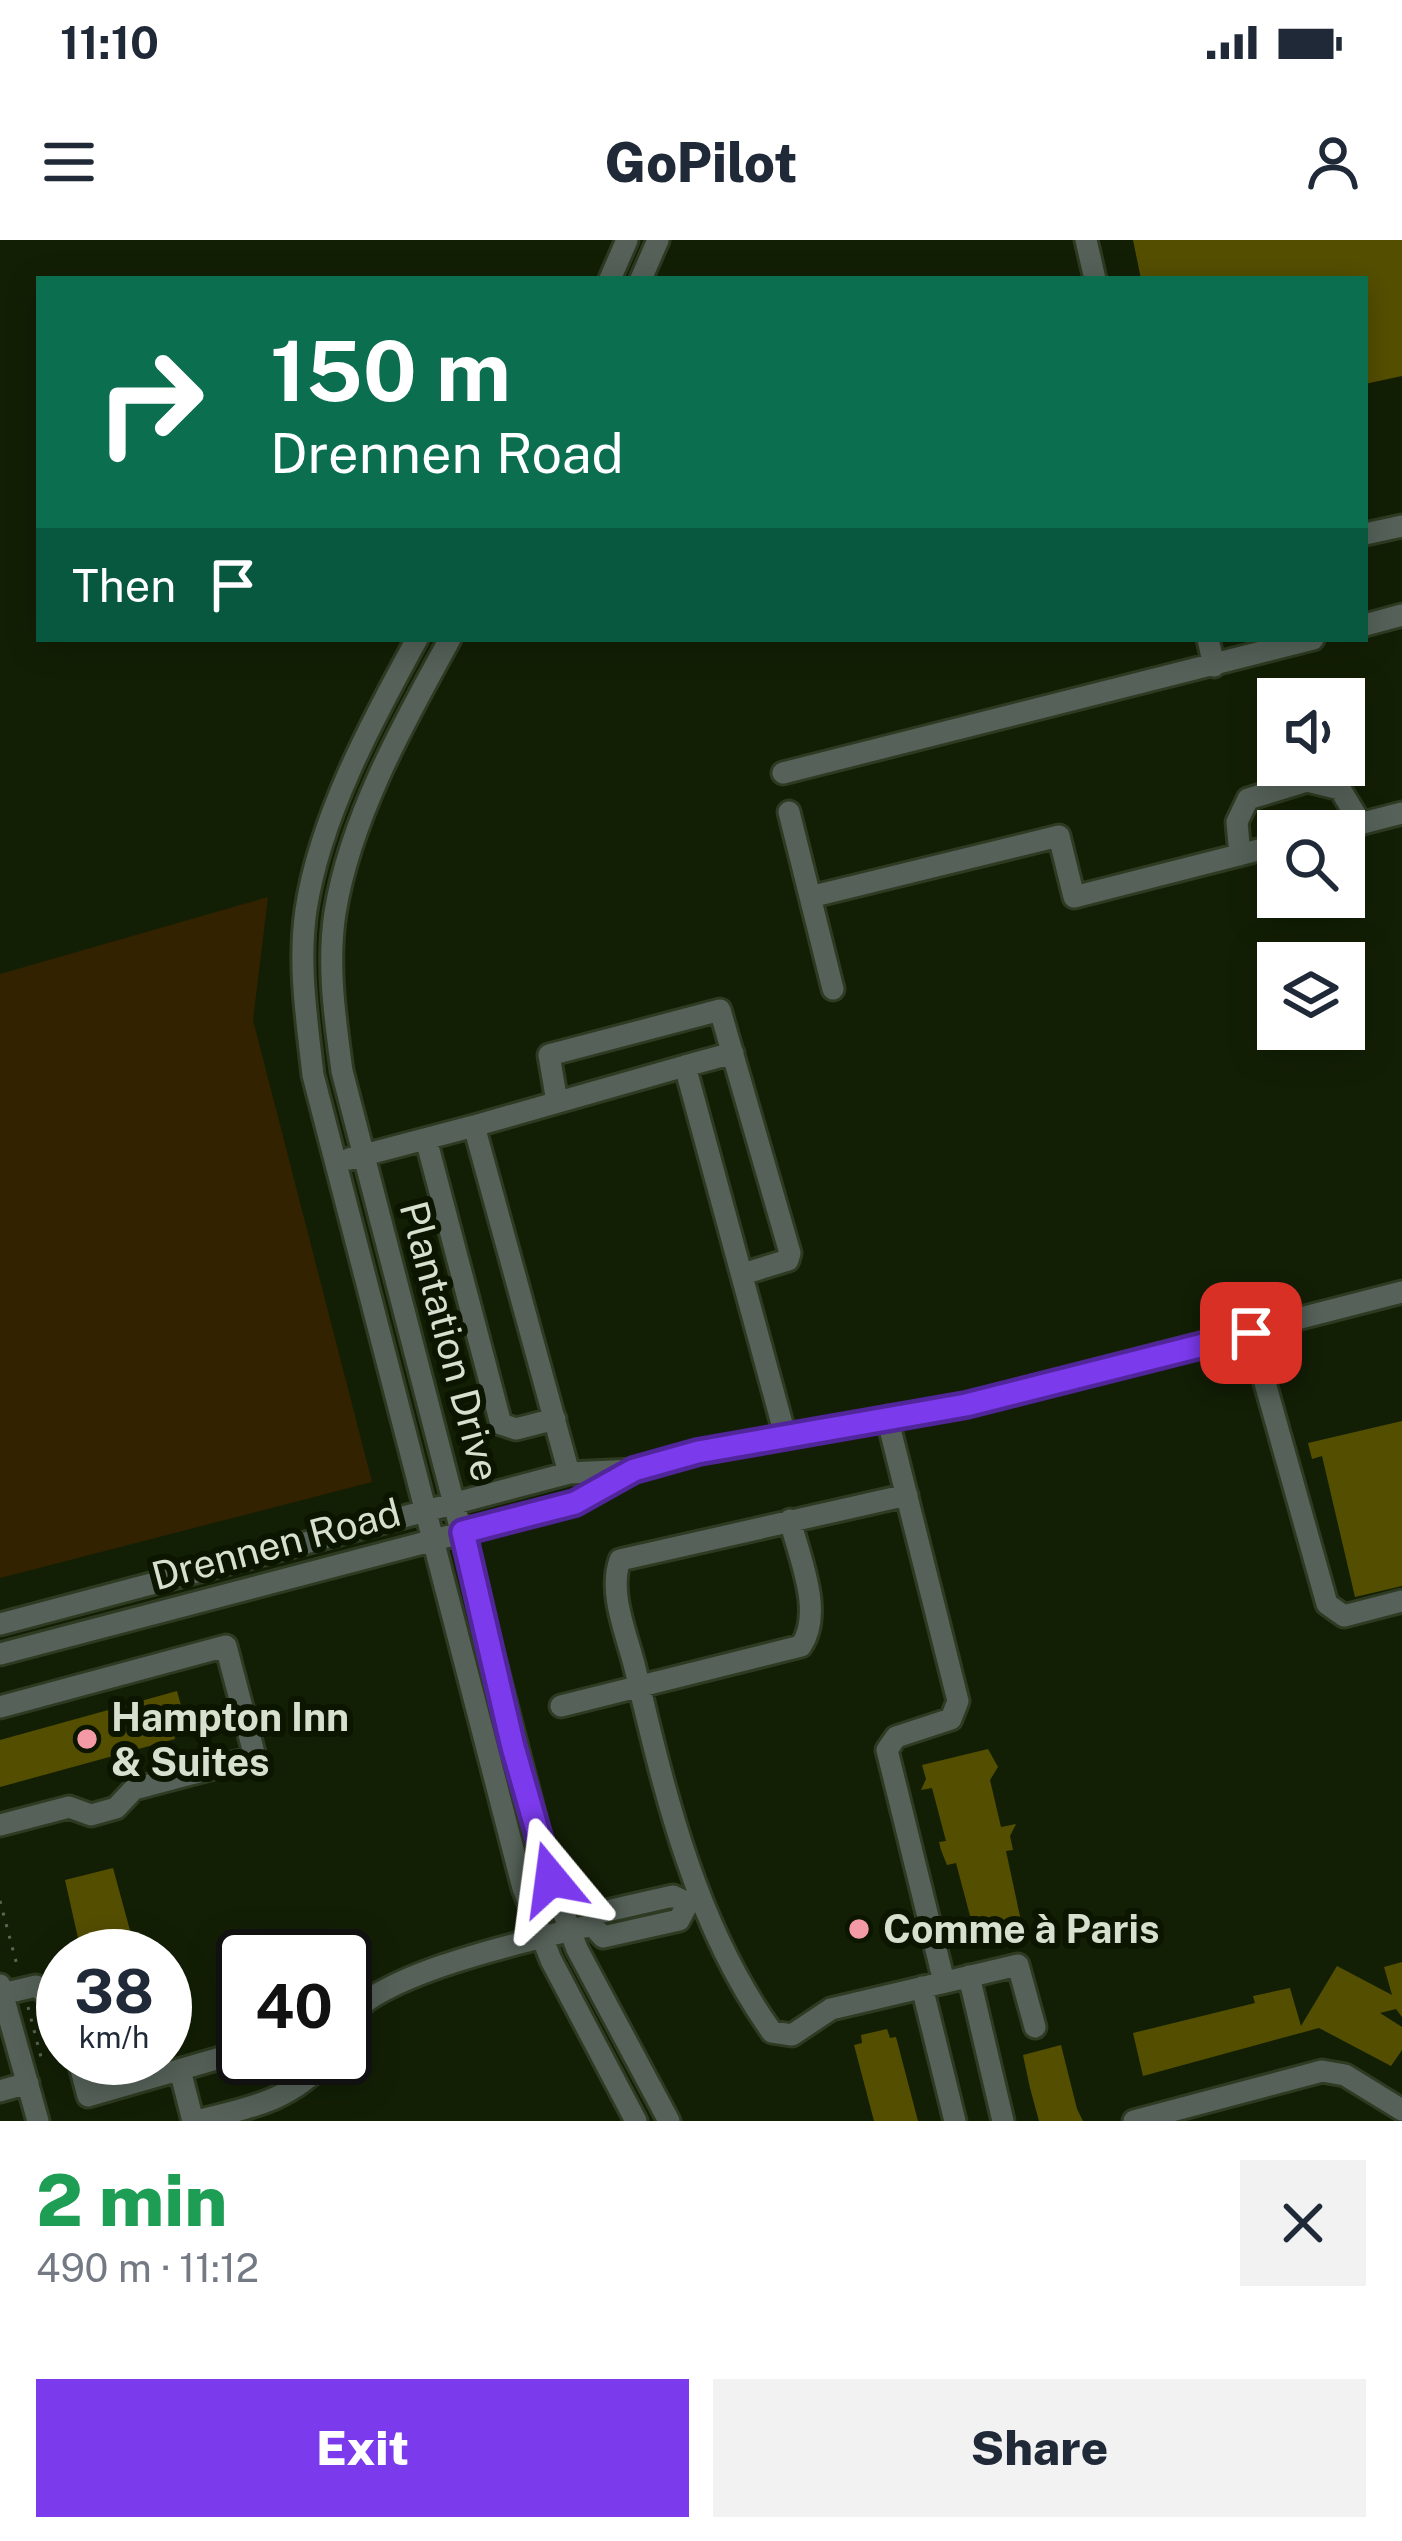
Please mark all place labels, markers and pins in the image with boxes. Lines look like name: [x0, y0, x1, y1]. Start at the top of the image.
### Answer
pin: [1200, 1282, 1302, 1384]
place label: Hampton Inn & Suites: [111, 1694, 349, 1785]
marker: Hampton Inn & Suites: [74, 1726, 100, 1752]
place label: Comme à Paris: [883, 1906, 1159, 1952]
marker: Comme à Paris: [846, 1916, 872, 1942]

